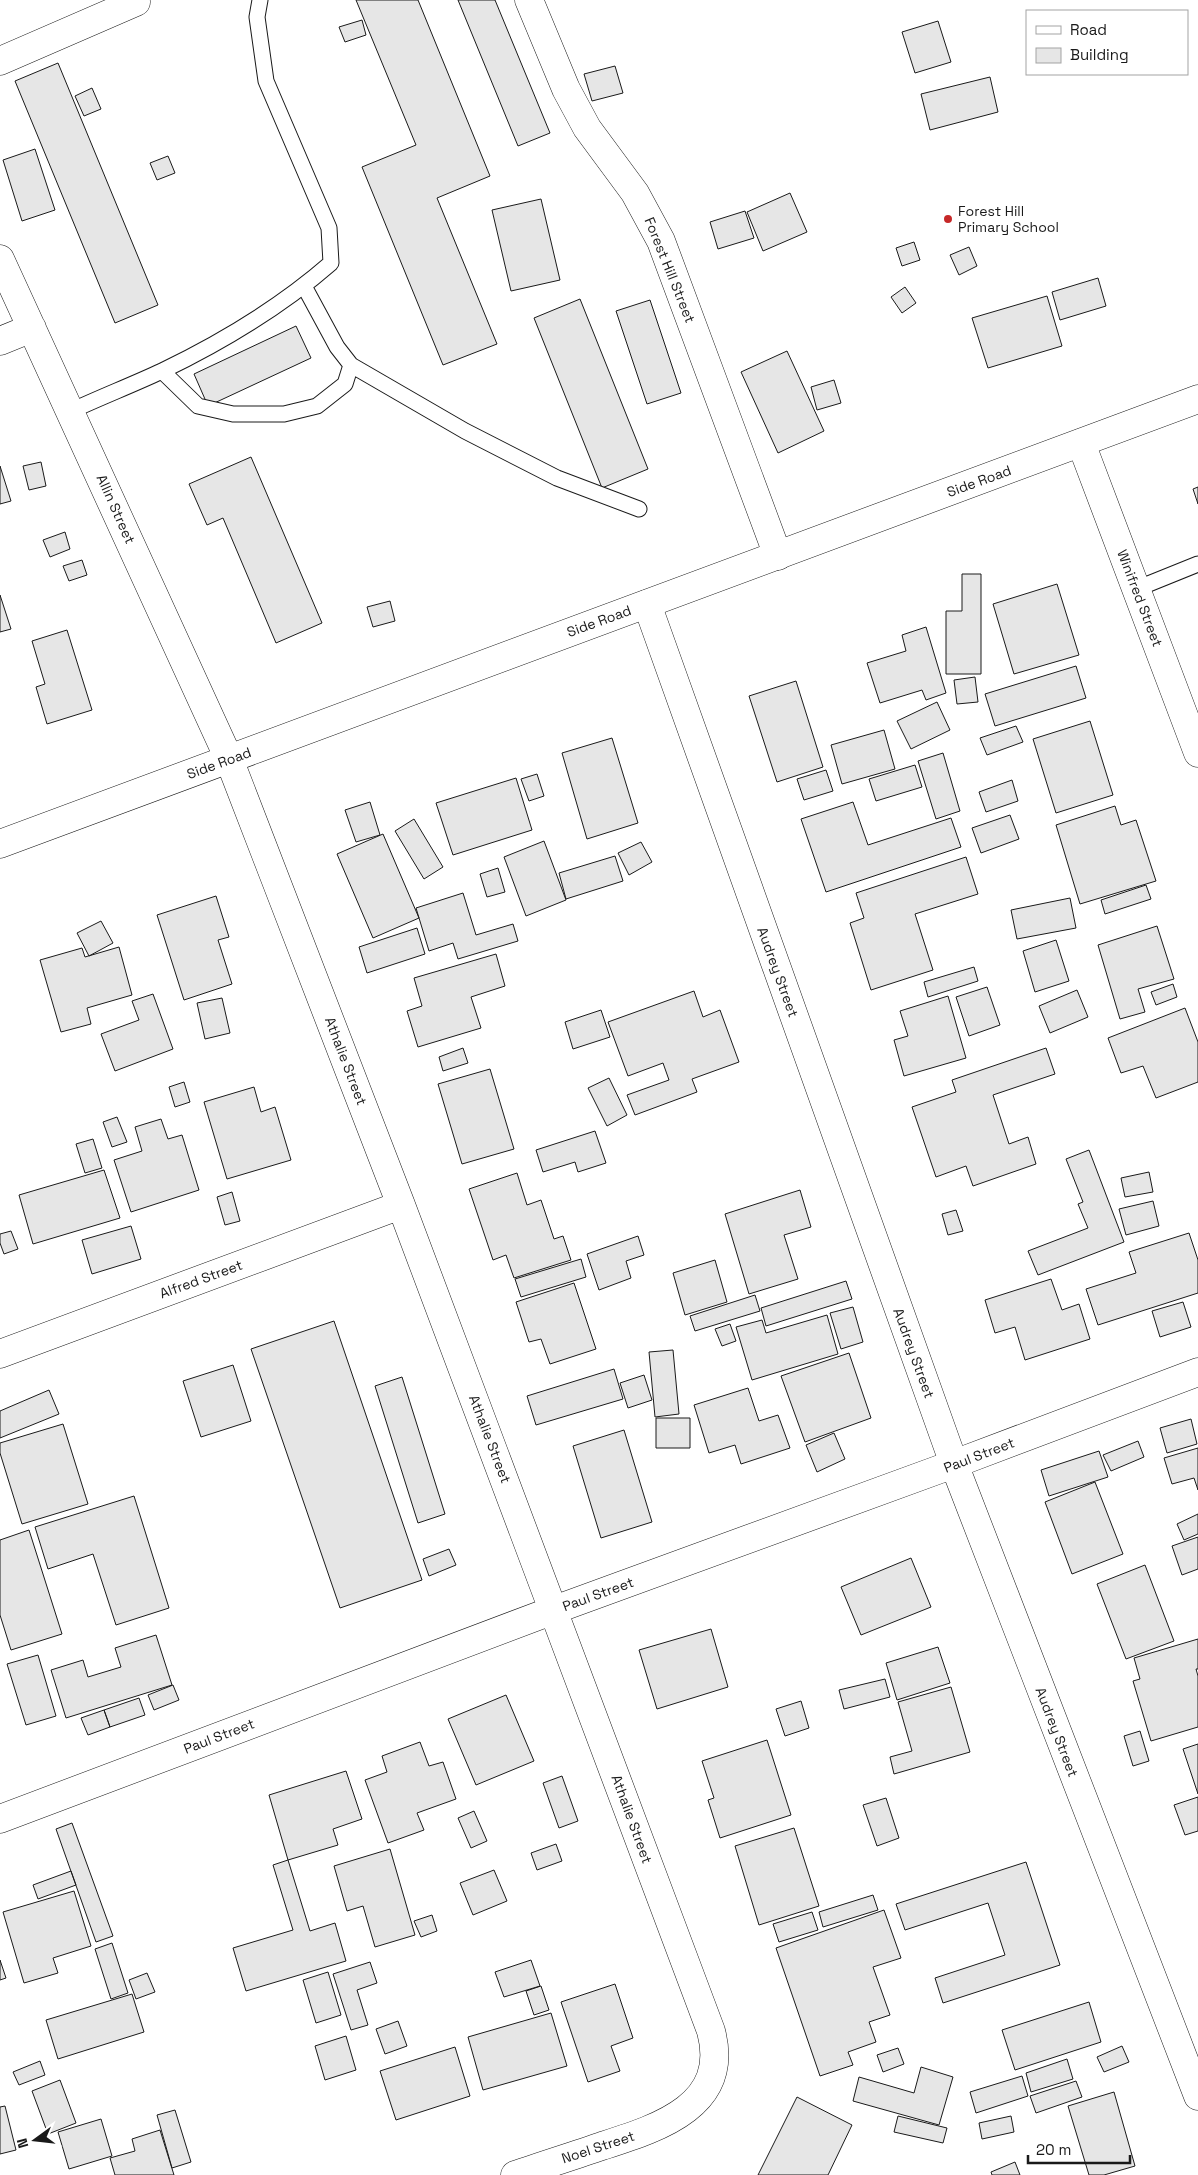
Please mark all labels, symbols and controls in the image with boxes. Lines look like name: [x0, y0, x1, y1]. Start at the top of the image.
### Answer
legend: [1026, 10, 1188, 75]
text: Road: [1070, 20, 1107, 39]
text: Building: [1070, 45, 1129, 64]
place label: Forest Hill Primary School: [958, 202, 1059, 236]
marker: Forest Hill Primary School: [942, 213, 954, 225]
street label: Forest Hill Street: [641, 214, 699, 326]
street label: Side Road: [944, 461, 1014, 501]
street label: Allin Street: [93, 472, 139, 546]
street label: Winifred Street: [1113, 547, 1167, 649]
street label: Side Road: [564, 601, 634, 641]
street label: Side Road: [184, 743, 254, 783]
street label: Audrey Street: [753, 924, 803, 1020]
street label: Athalie Street: [321, 1014, 371, 1108]
street label: Alfred Street: [157, 1256, 245, 1302]
street label: Audrey Street: [889, 1305, 939, 1401]
street label: Athalie Street: [465, 1392, 515, 1486]
street label: Paul Street: [941, 1433, 1017, 1477]
street label: Paul Street: [560, 1573, 636, 1615]
street label: Audrey Street: [1032, 1685, 1082, 1779]
street label: Paul Street: [181, 1714, 257, 1758]
street label: Athalie Street: [608, 1772, 656, 1866]
north arrow: [10, 2115, 60, 2165]
street label: Noel Street: [559, 2127, 637, 2167]
scale bar: [1028, 2132, 1130, 2164]
text: N: [13, 2136, 32, 2150]
text: 20 m: [1036, 2140, 1071, 2159]

